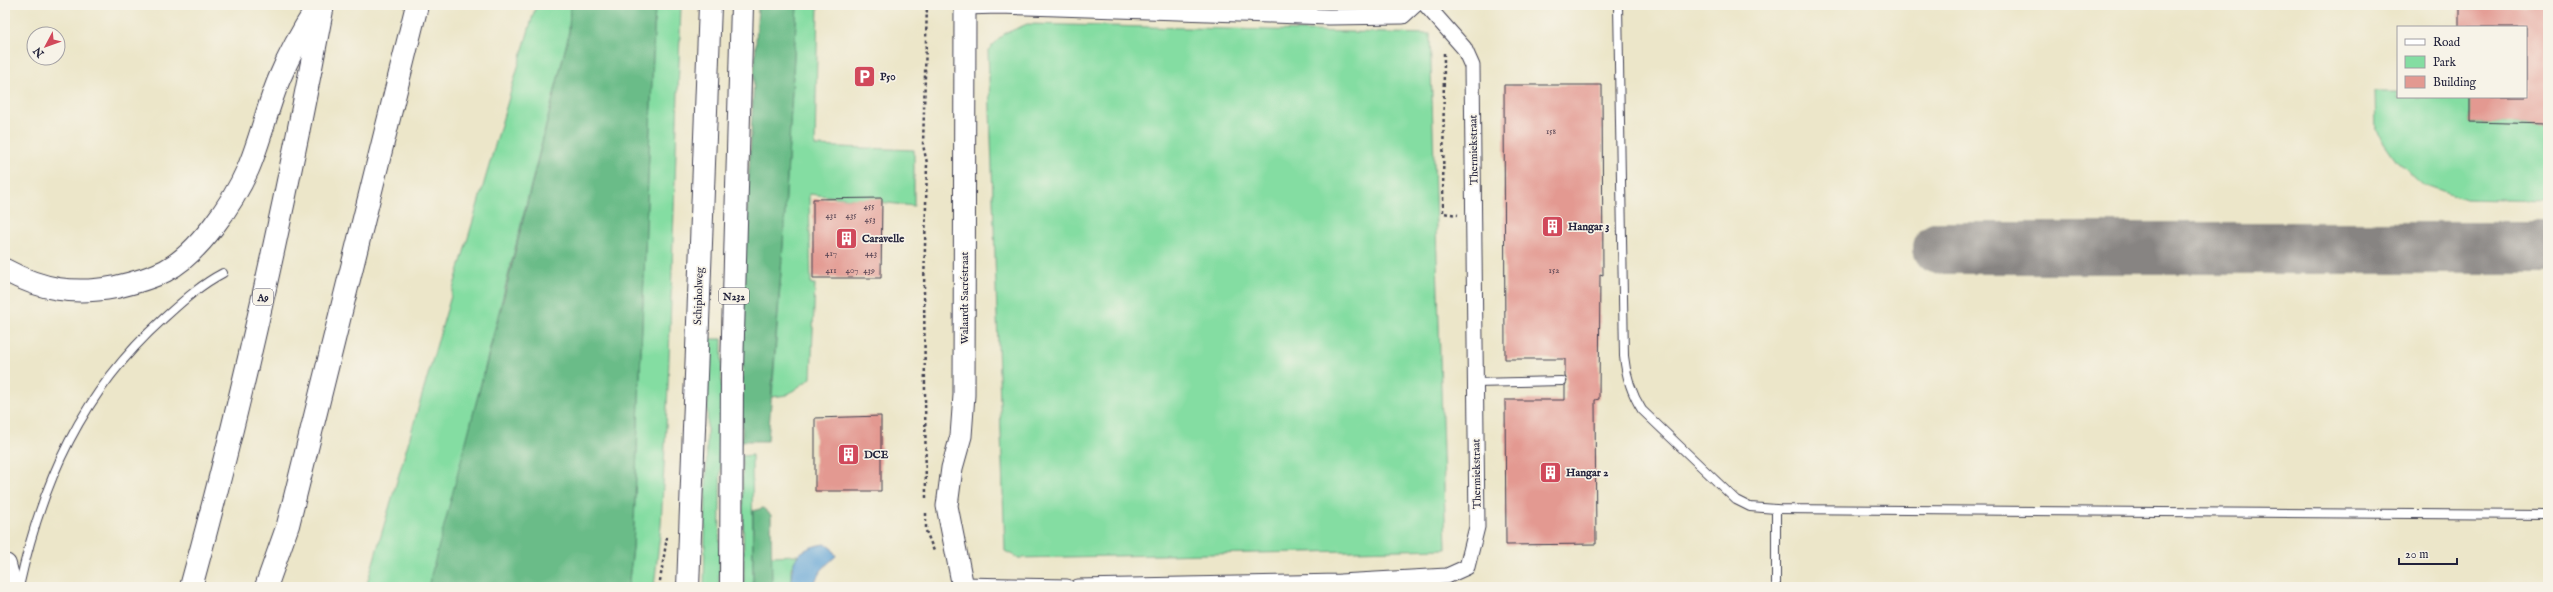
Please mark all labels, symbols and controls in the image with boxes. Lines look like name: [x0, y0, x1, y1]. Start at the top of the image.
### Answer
north arrow: [26, 26, 66, 66]
legend: [2397, 26, 2527, 98]
text: Road: [2433, 35, 2461, 50]
text: N: [30, 43, 48, 61]
text: Park: [2433, 55, 2456, 70]
parking icon: P50: [852, 63, 878, 89]
place label: P50: [880, 70, 896, 84]
text: Building: [2433, 75, 2477, 90]
street label: Thermiekstraat: [1466, 115, 1482, 185]
house number: 158: [1546, 126, 1557, 137]
house number: 455: [864, 201, 875, 212]
house number: 431: [825, 210, 837, 221]
house number: 435: [845, 210, 857, 221]
building icon: Hangar 3: [1540, 213, 1566, 239]
house number: 453: [865, 214, 876, 225]
place label: Hangar 3: [1568, 220, 1609, 234]
building icon: Caravelle: [834, 225, 860, 251]
place label: Caravelle: [862, 232, 904, 246]
house number: 417: [825, 248, 837, 259]
house number: 443: [865, 248, 877, 259]
street label: Walaardt Sacréstraat: [958, 252, 972, 344]
house number: 411: [825, 265, 837, 276]
house number: 407: [845, 265, 859, 276]
house number: 439: [863, 265, 875, 276]
house number: 152: [1549, 265, 1559, 276]
street label: Schipholweg: [691, 266, 707, 325]
road number: N232: [719, 288, 749, 304]
road number: A9: [253, 289, 273, 305]
street label: Thermiekstraat: [1469, 439, 1485, 509]
building icon: DCE: [835, 441, 861, 467]
place label: DCE: [864, 448, 889, 462]
building icon: Hangar 2: [1538, 459, 1564, 485]
place label: Hangar 2: [1566, 466, 1609, 480]
scale bar: [2399, 540, 2457, 566]
text: 20 m: [2405, 547, 2428, 562]

